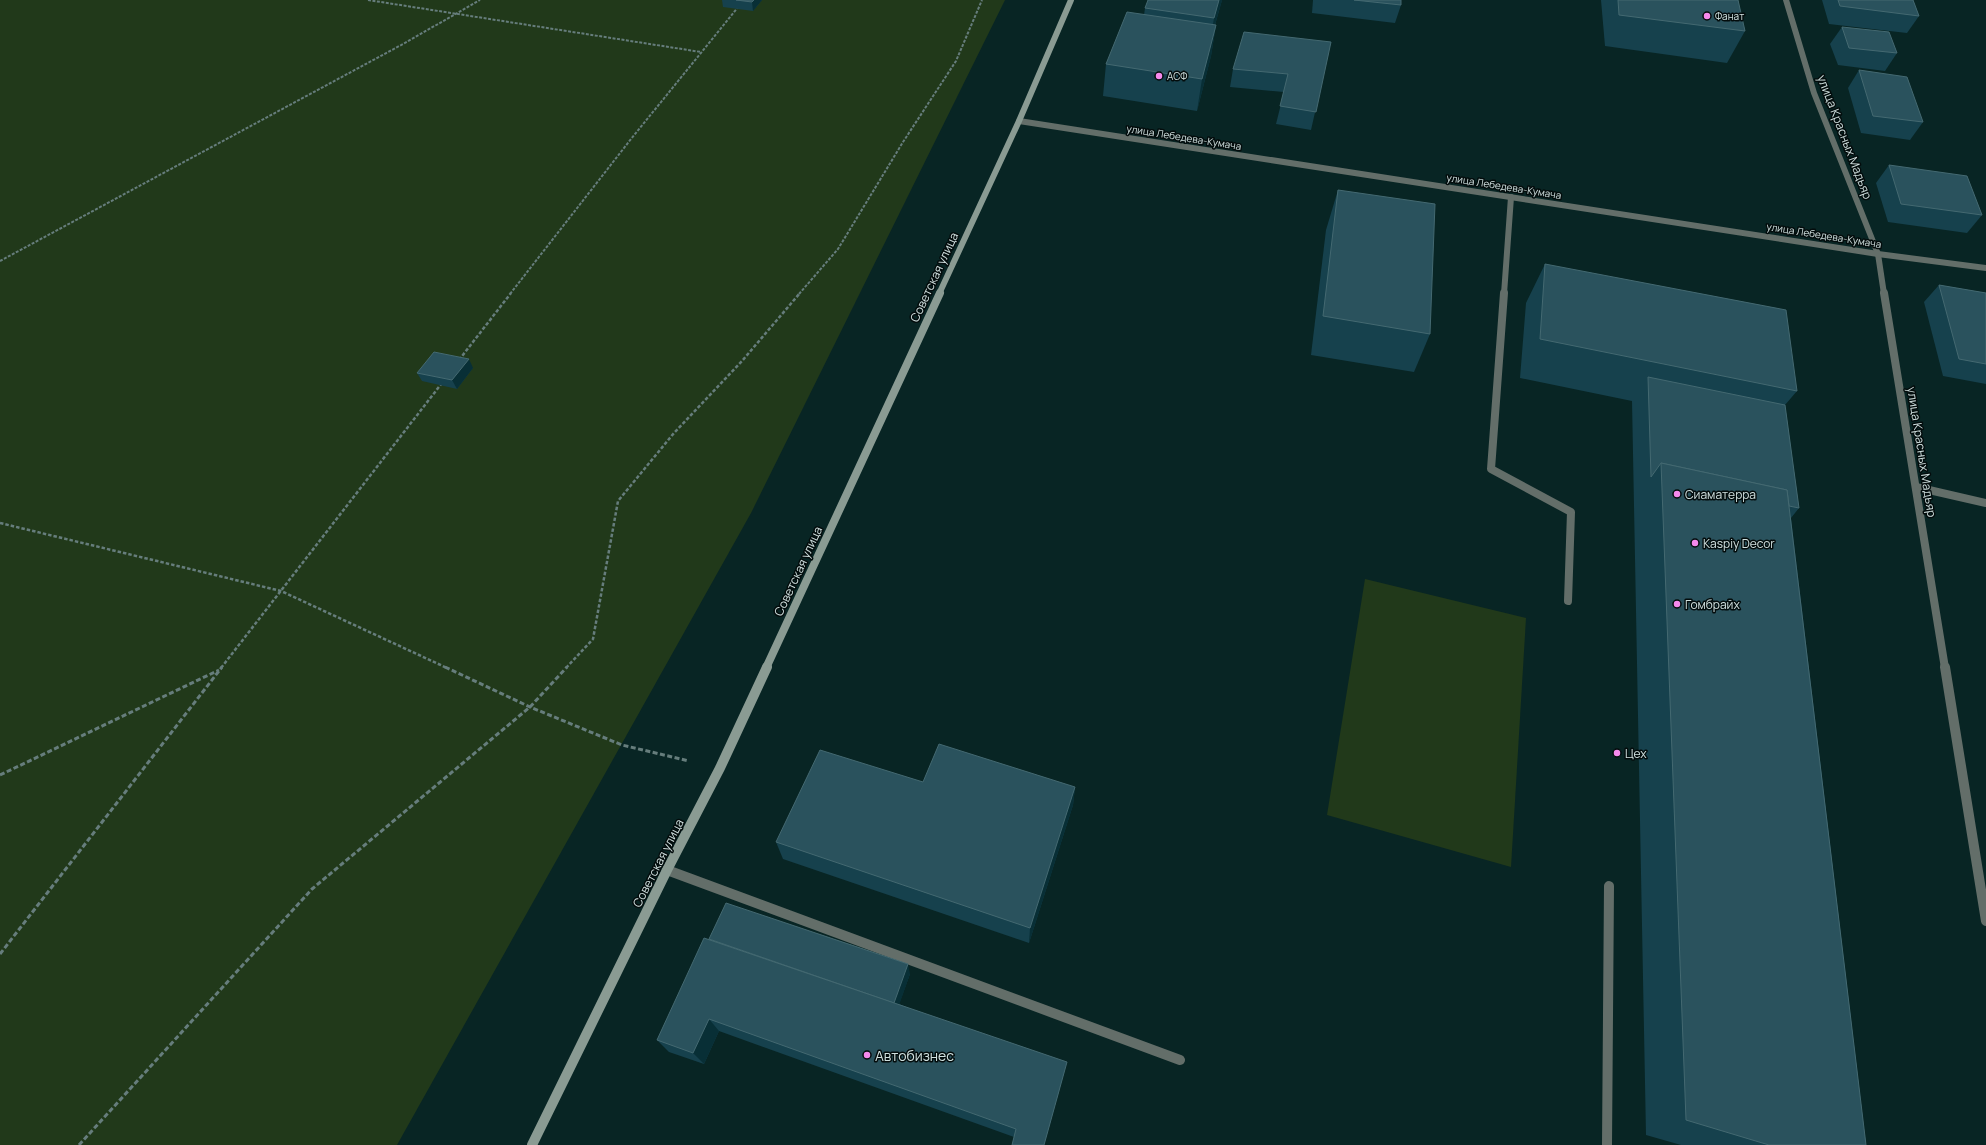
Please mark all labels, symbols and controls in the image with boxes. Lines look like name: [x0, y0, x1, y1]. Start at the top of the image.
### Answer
place label: Фанат: [1715, 9, 1744, 23]
marker: Фанат: [1702, 11, 1712, 21]
place label: АСФ: [1167, 69, 1187, 83]
marker: АСФ: [1154, 71, 1164, 81]
street label: улица Красных Мадьяр: [1813, 72, 1877, 202]
street label: улица Лебедева-Кумача: [1126, 121, 1242, 153]
street label: улица Лебедева-Кумача: [1446, 170, 1562, 202]
street label: улица Лебедева-Кумача: [1766, 219, 1882, 251]
street label: Советская улица: [906, 229, 962, 325]
street label: улица Красных Мадьяр: [1903, 386, 1941, 518]
place label: Сиаматерра: [1685, 486, 1756, 503]
marker: Сиаматерра: [1672, 489, 1682, 499]
street label: Советская улица: [770, 523, 826, 619]
place label: Kaspiy Decor: [1703, 535, 1775, 552]
marker: Kaspiy Decor: [1690, 538, 1700, 548]
place label: Гомбрайх: [1685, 596, 1740, 613]
marker: Гомбрайх: [1672, 599, 1682, 609]
place label: Цех: [1625, 745, 1647, 762]
marker: Цех: [1612, 748, 1622, 758]
street label: Советская улица: [628, 816, 688, 910]
place label: Автобизнес: [875, 1046, 954, 1065]
marker: Автобизнес: [862, 1050, 872, 1060]

